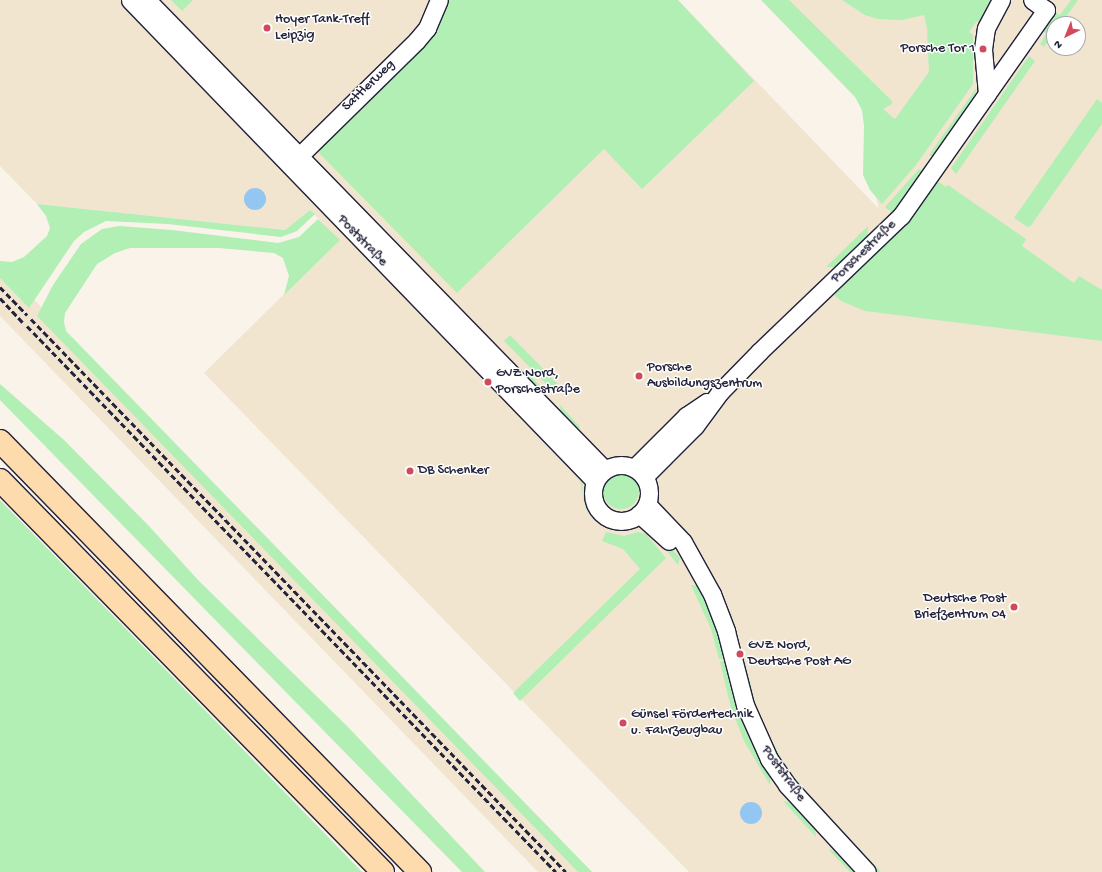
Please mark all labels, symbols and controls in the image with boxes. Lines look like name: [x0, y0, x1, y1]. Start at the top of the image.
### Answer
place label: Hoyer Tank-Treff Leipzig: [275, 12, 369, 44]
north arrow: [1046, 16, 1086, 56]
marker: Hoyer Tank-Treff Leipzig: [262, 23, 272, 33]
text: N: [1052, 37, 1065, 51]
place label: Porsche Tor 1: [901, 41, 975, 57]
marker: Porsche Tor 1: [978, 44, 988, 54]
street label: Sattlerweg: [339, 57, 399, 115]
street label: Poststraße: [333, 212, 391, 270]
street label: Porschestraße: [828, 217, 900, 287]
place label: Porsche Ausbildungszentrum: [647, 360, 762, 392]
place label: GVZ Nord, Porschestraße: [496, 366, 580, 398]
marker: Porsche Ausbildungszentrum: [634, 371, 644, 381]
marker: GVZ Nord, Porschestraße: [483, 377, 493, 387]
place label: DB Schenker: [418, 463, 489, 479]
marker: DB Schenker: [405, 466, 415, 476]
place label: Deutsche Post Briefzentrum 04: [914, 591, 1006, 624]
marker: Deutsche Post Briefzentrum 04: [1009, 602, 1019, 612]
place label: GVZ Nord, Deutsche Post AG: [748, 638, 851, 670]
marker: GVZ Nord, Deutsche Post AG: [735, 649, 745, 659]
place label: Günsel Fördertechnik u. Fahrzeugbau: [631, 707, 753, 740]
marker: Günsel Fördertechnik u. Fahrzeugbau: [618, 718, 628, 728]
street label: Poststraße: [757, 743, 809, 805]

